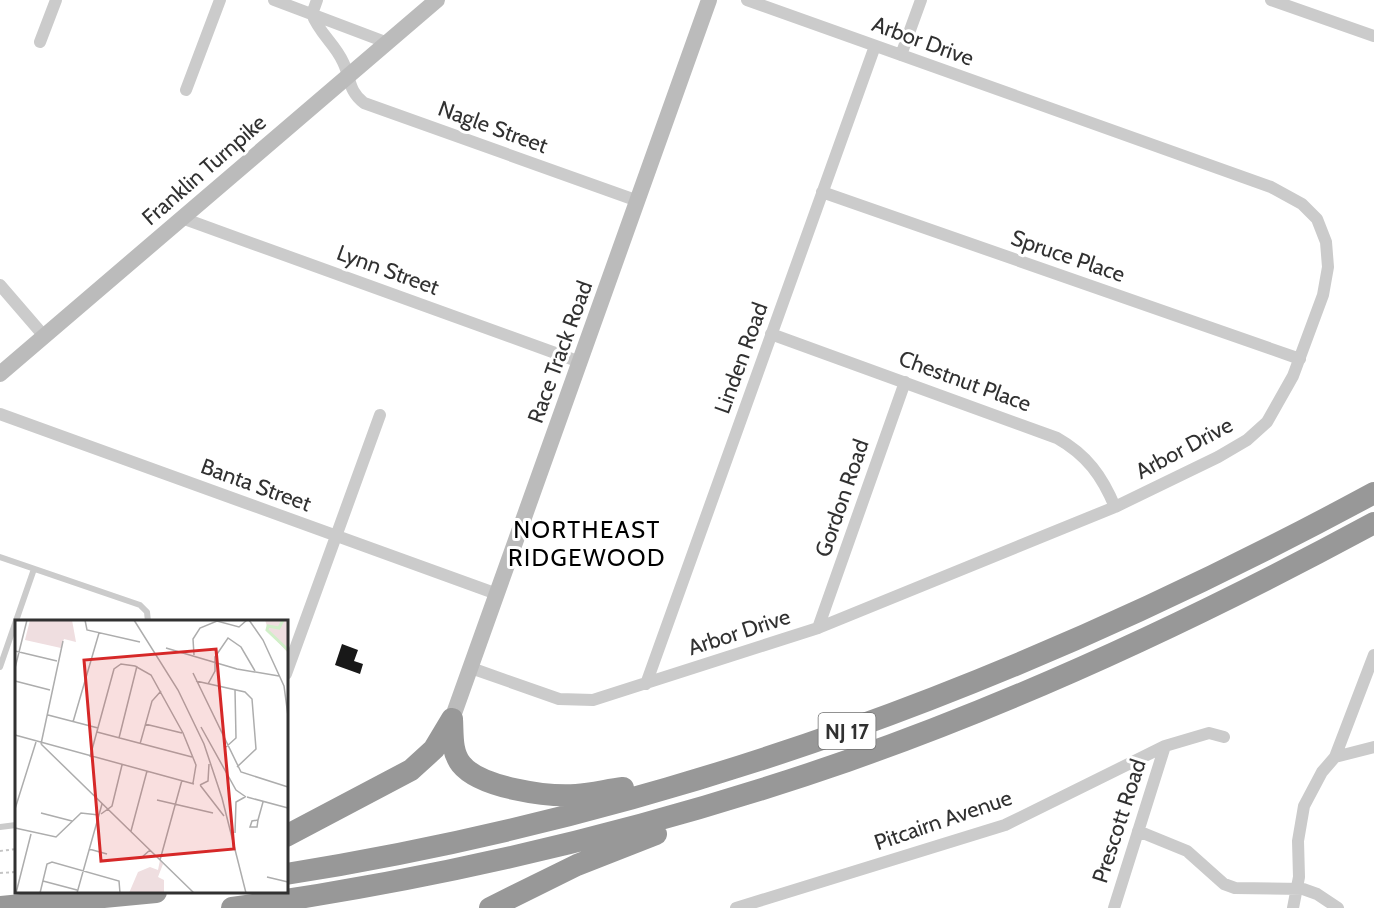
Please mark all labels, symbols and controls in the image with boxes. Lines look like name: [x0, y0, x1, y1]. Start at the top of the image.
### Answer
street label: Arbor Drive: [869, 10, 977, 72]
street label: Nagle Street: [435, 95, 552, 159]
street label: Franklin Turnpike: [137, 109, 271, 231]
street label: Spruce Place: [1007, 224, 1129, 288]
street label: Lynn Street: [333, 239, 443, 301]
street label: Race Track Road: [522, 277, 598, 427]
street label: Linden Road: [708, 299, 774, 417]
street label: Chestnut Place: [895, 345, 1035, 417]
street label: Arbor Drive: [1131, 411, 1237, 485]
street label: Gordon Road: [809, 436, 875, 560]
street label: Banta Street: [197, 453, 315, 518]
district label: NORTHEAST RIDGEWOOD: [508, 515, 666, 572]
street label: Arbor Drive: [684, 603, 794, 661]
inset map: [15, 620, 288, 893]
road number: NJ 17: [818, 713, 876, 749]
street label: Prescott Road: [1086, 756, 1152, 886]
street label: Pitcairn Avenue: [871, 784, 1015, 856]

